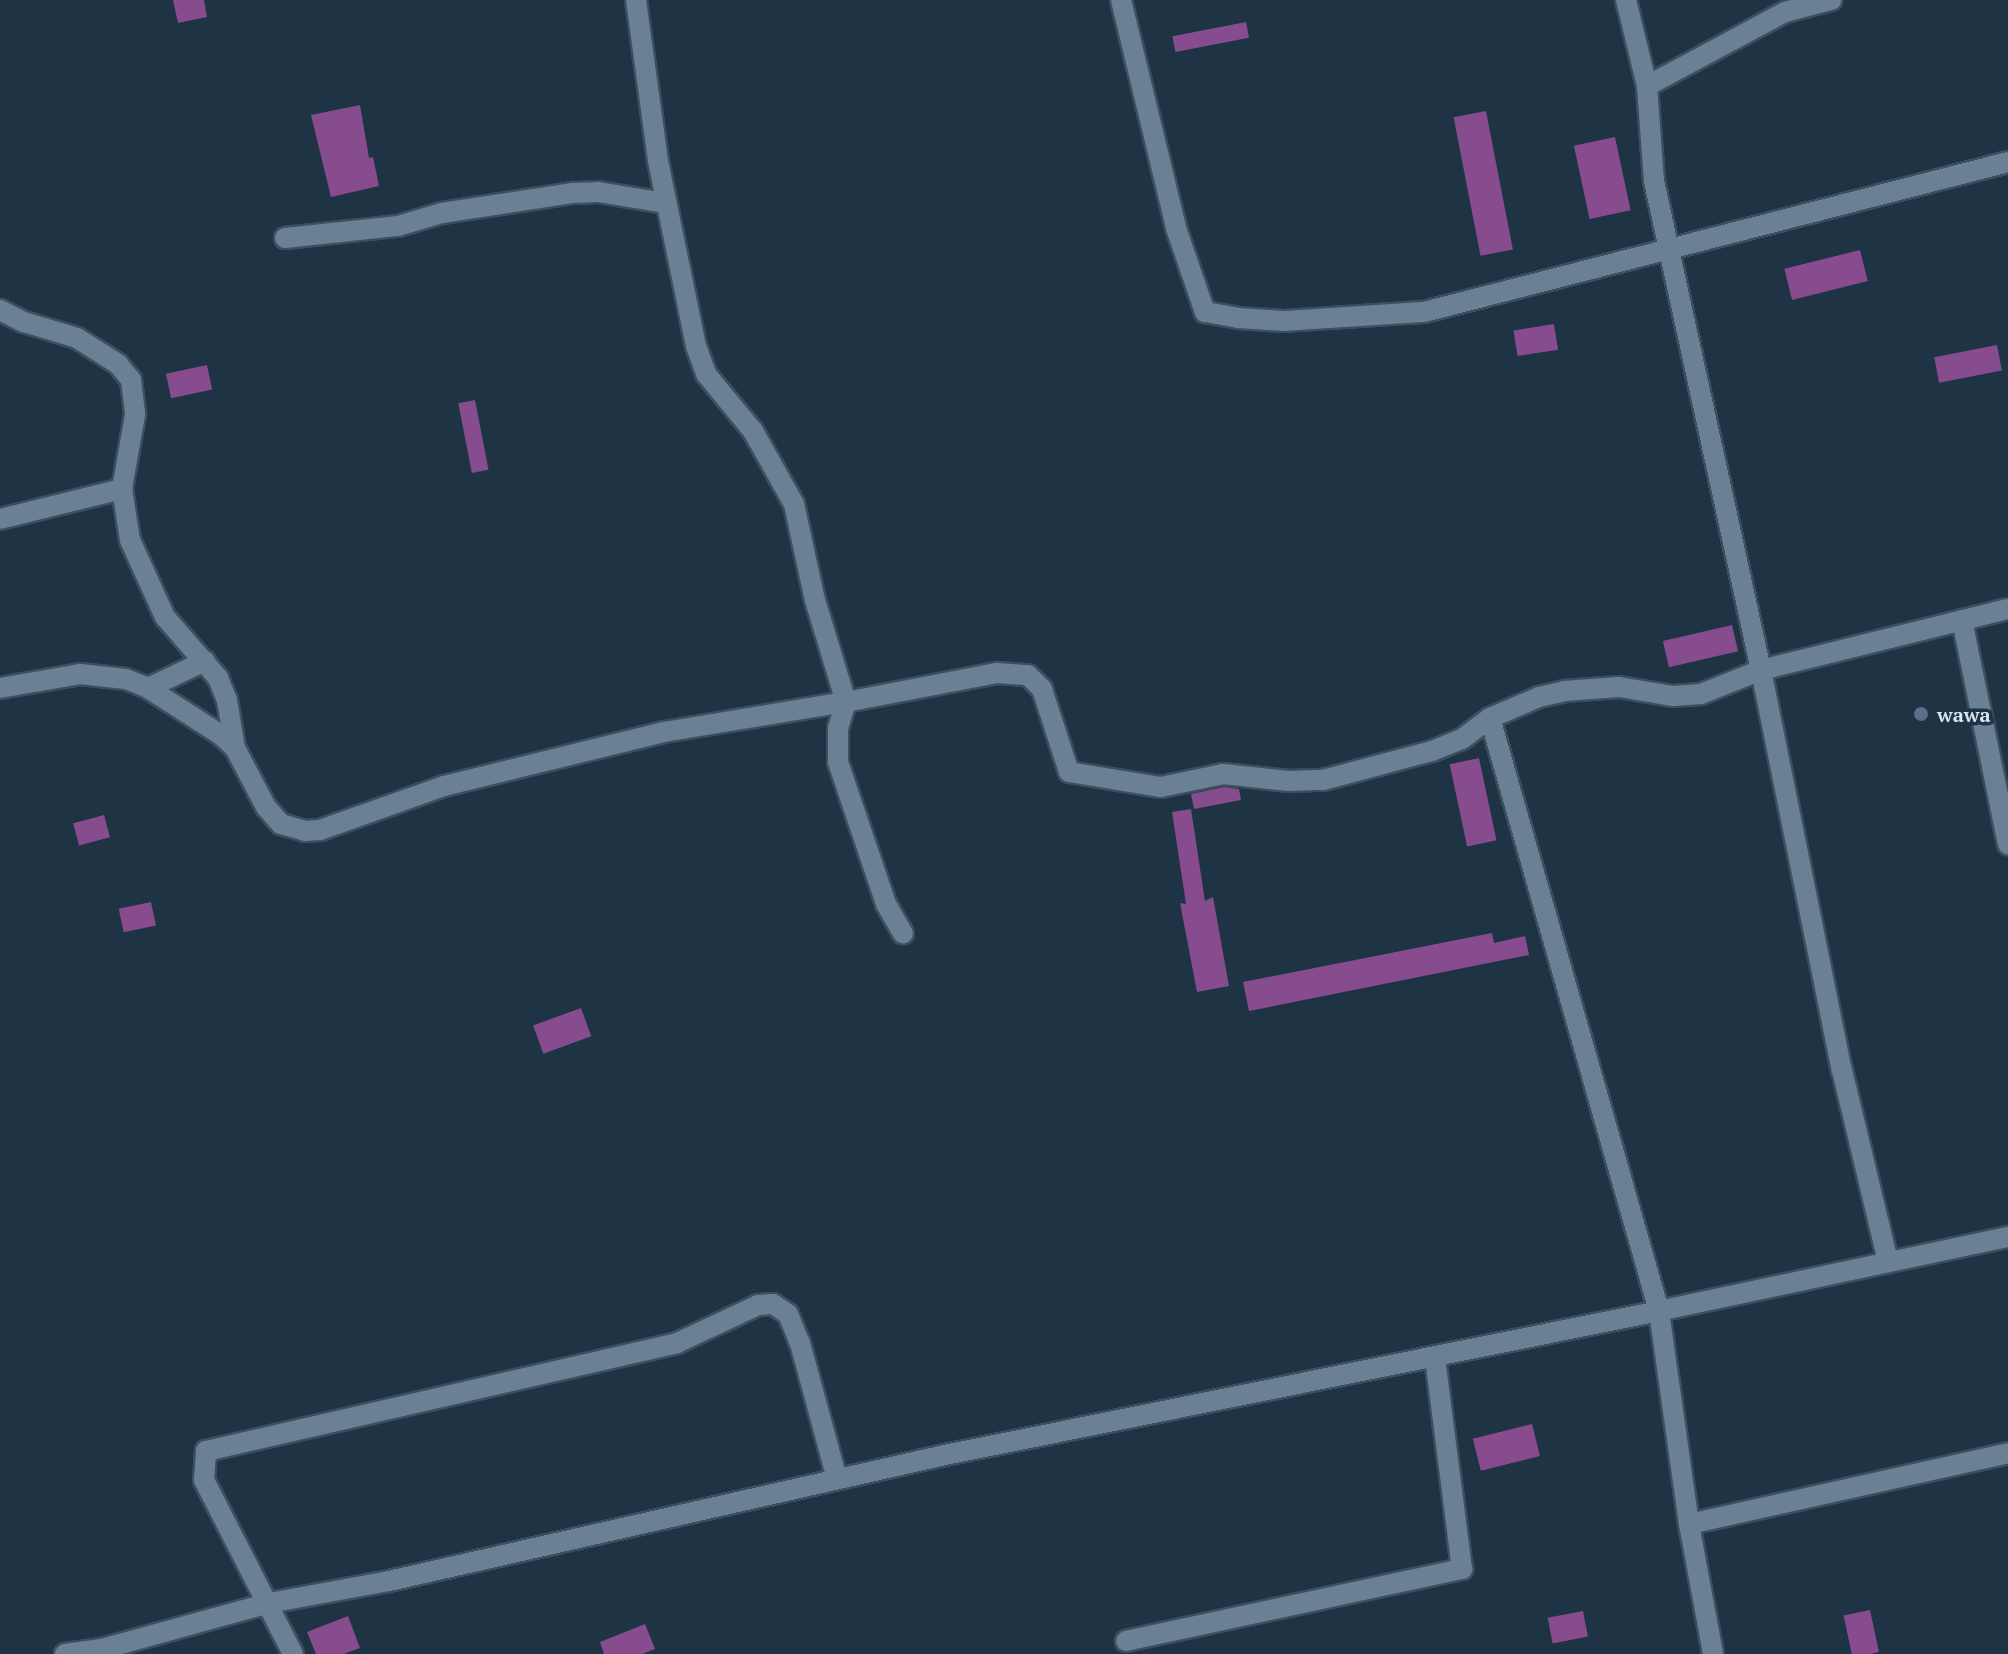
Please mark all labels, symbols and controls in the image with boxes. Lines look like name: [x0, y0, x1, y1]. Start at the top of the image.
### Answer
place label: wawa: [1937, 702, 1991, 726]
marker: wawa: [1912, 705, 1930, 723]

